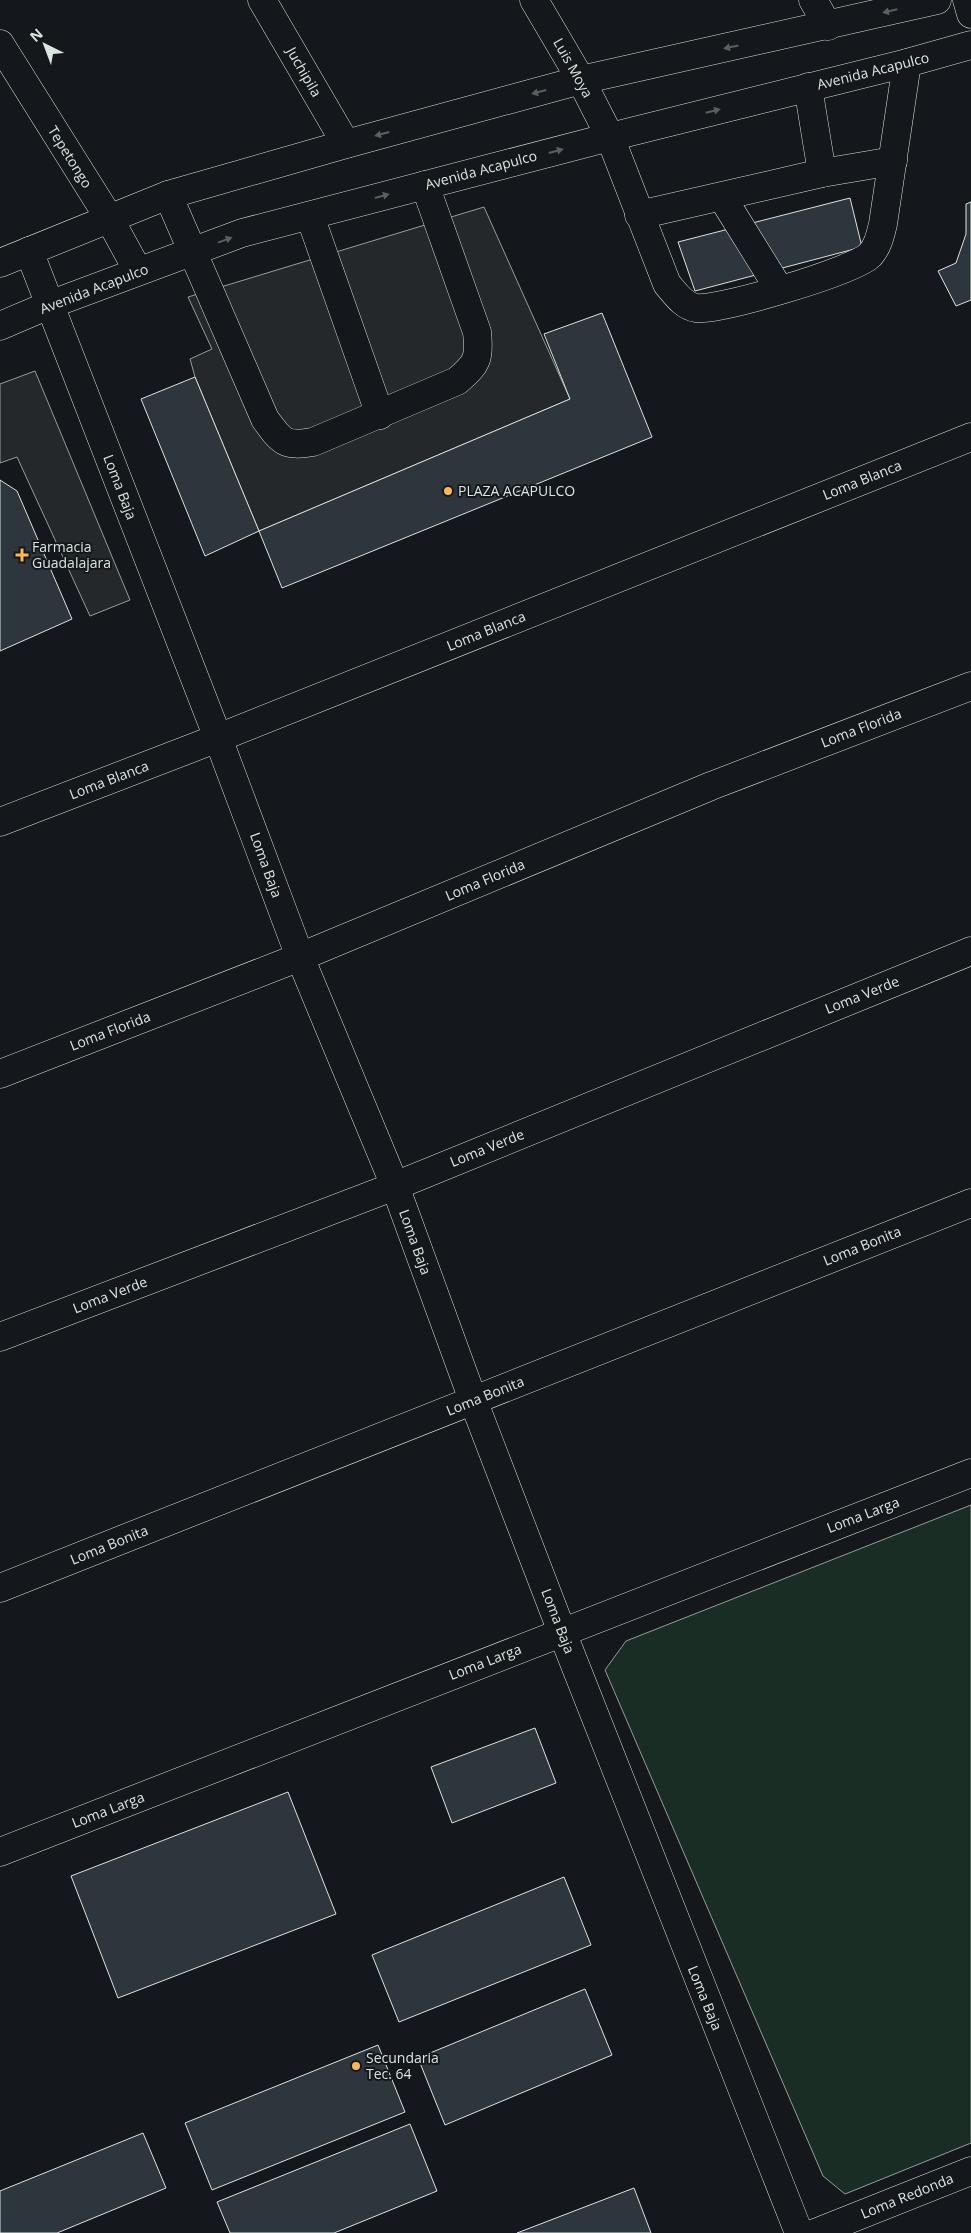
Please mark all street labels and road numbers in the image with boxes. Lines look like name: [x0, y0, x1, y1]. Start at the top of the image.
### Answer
street label: Luis Moya: [549, 34, 598, 101]
street label: Juchipila: [282, 42, 326, 100]
street label: Avenida Acapulco: [815, 47, 931, 94]
street label: Tepetongo: [44, 122, 97, 191]
street label: Avenida Acapulco: [423, 145, 539, 194]
street label: Avenida Acapulco: [37, 259, 151, 318]
street label: Loma Baja: [99, 452, 142, 522]
street label: Loma Blanca: [820, 455, 904, 504]
street label: Loma Blanca: [444, 606, 528, 655]
street label: Loma Florida: [818, 703, 904, 752]
street label: Loma Blanca: [66, 756, 151, 803]
street label: Loma Baja: [246, 830, 287, 900]
street label: Loma Florida: [442, 854, 528, 905]
street label: Loma Verde: [822, 971, 902, 1018]
street label: Loma Florida: [67, 1006, 153, 1055]
street label: Loma Verde: [447, 1124, 527, 1171]
street label: Loma Baja: [395, 1207, 436, 1277]
street label: Loma Bonita: [820, 1221, 904, 1270]
street label: Loma Verde: [70, 1272, 150, 1317]
street label: Loma Bonita: [443, 1371, 527, 1420]
street label: Loma Larga: [824, 1492, 902, 1537]
street label: Loma Bonita: [67, 1520, 151, 1569]
street label: Loma Baja: [537, 1586, 580, 1656]
street label: Loma Larga: [446, 1639, 524, 1684]
street label: Loma Larga: [69, 1787, 147, 1832]
street label: Loma Baja: [684, 1963, 727, 2033]
street label: Loma Redonda: [858, 2168, 956, 2223]

